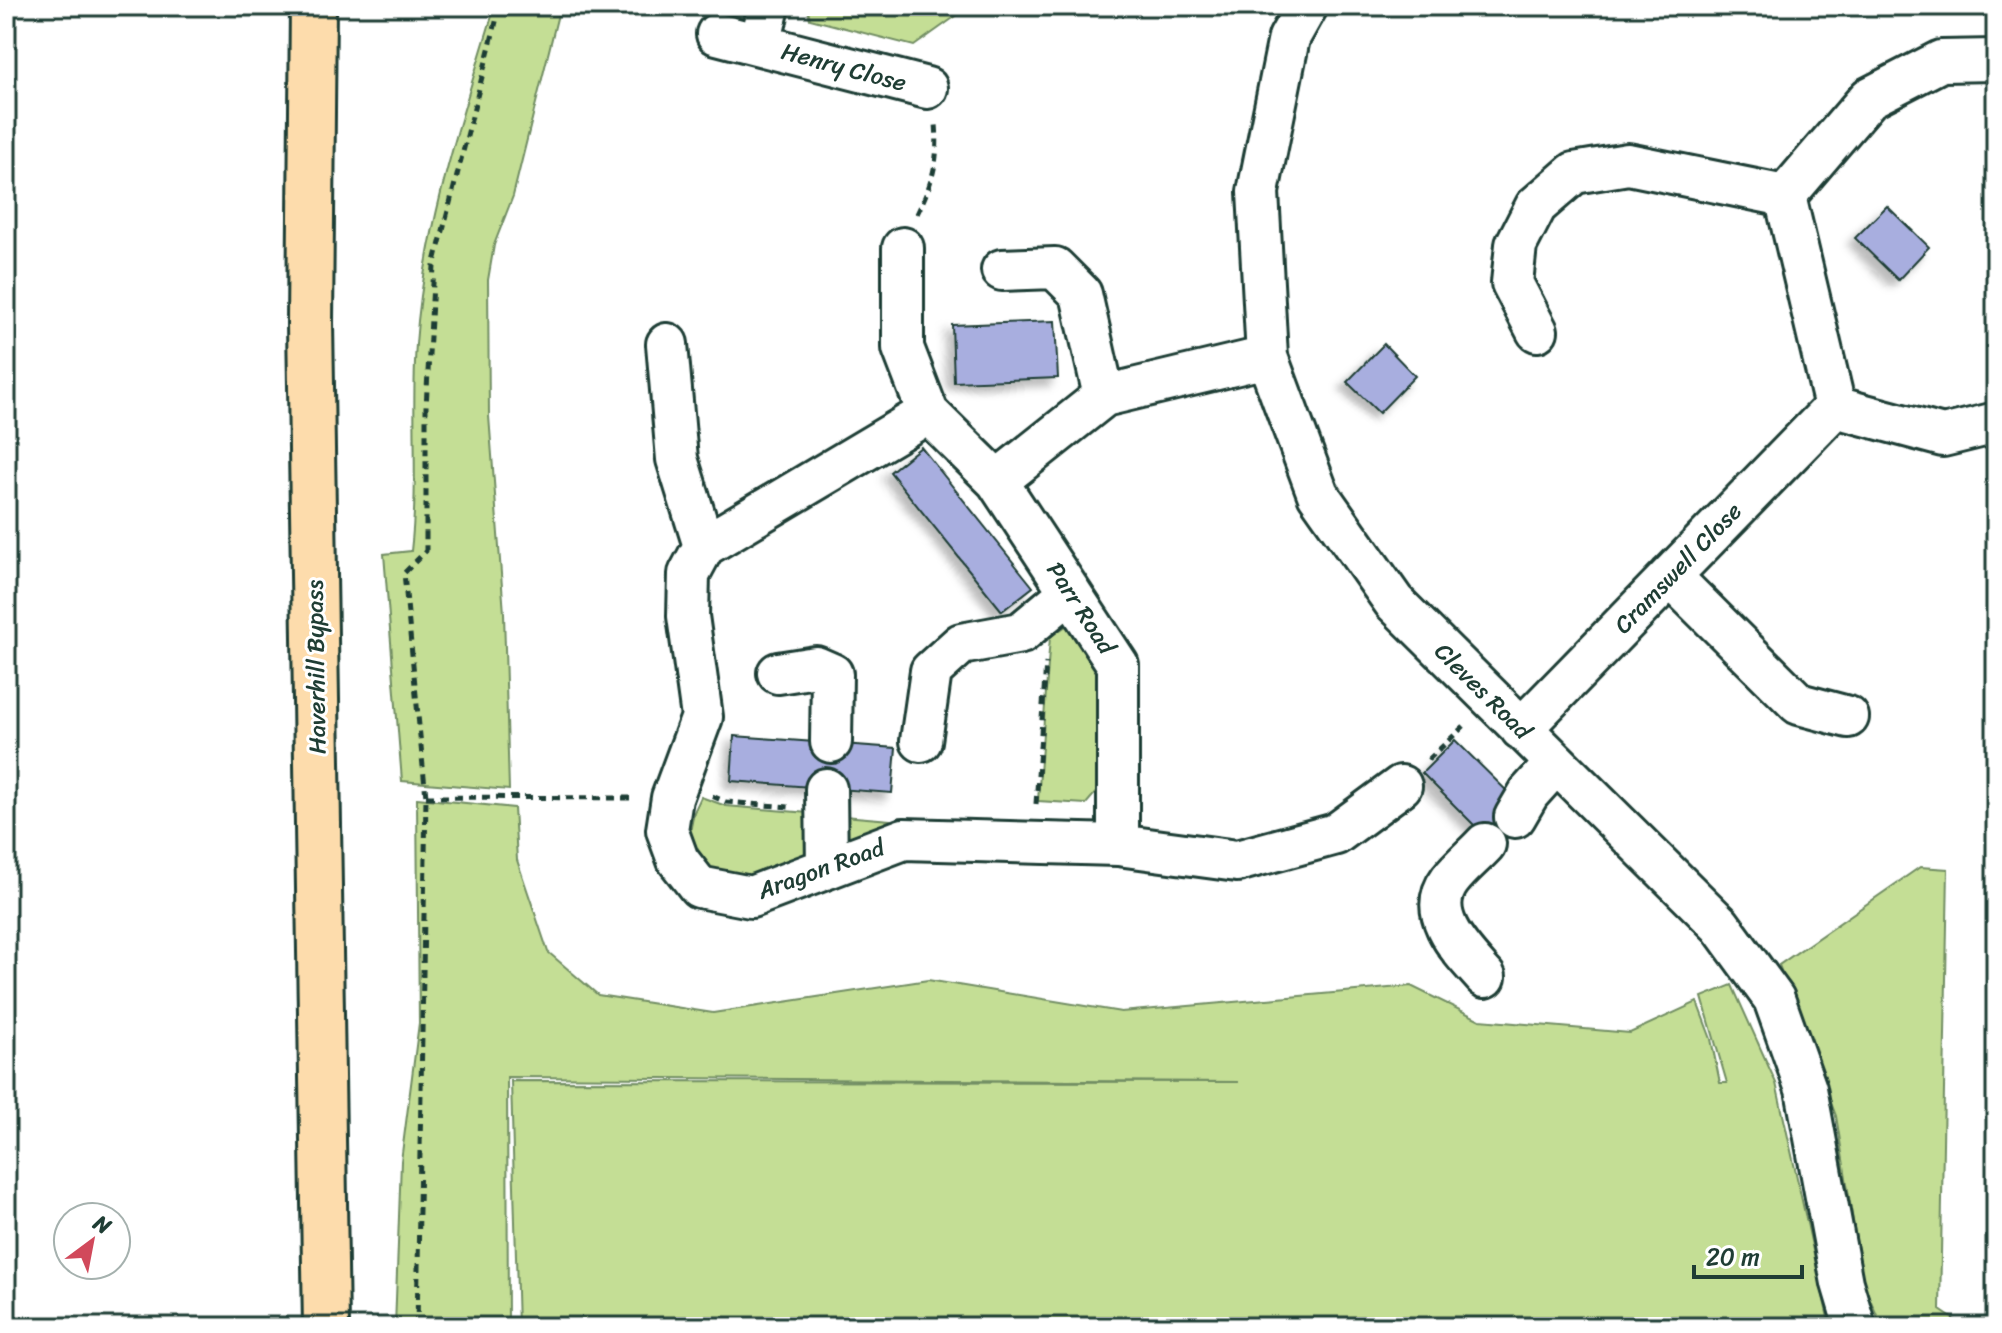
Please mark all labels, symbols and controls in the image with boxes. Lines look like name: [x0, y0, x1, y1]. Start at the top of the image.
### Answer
street label: Henry Close: [777, 30, 911, 104]
street label: Cramswell Close: [1603, 492, 1753, 644]
street label: Parr Road: [1035, 553, 1128, 664]
street label: Haverhill Bypass: [293, 579, 339, 755]
street label: Cleves Road: [1424, 632, 1544, 752]
street label: Aragon Road: [751, 826, 893, 912]
north arrow: [52, 1201, 132, 1281]
text: N: [85, 1203, 120, 1245]
scale bar: [1694, 1229, 1802, 1279]
text: 20 m: [1706, 1236, 1760, 1278]

